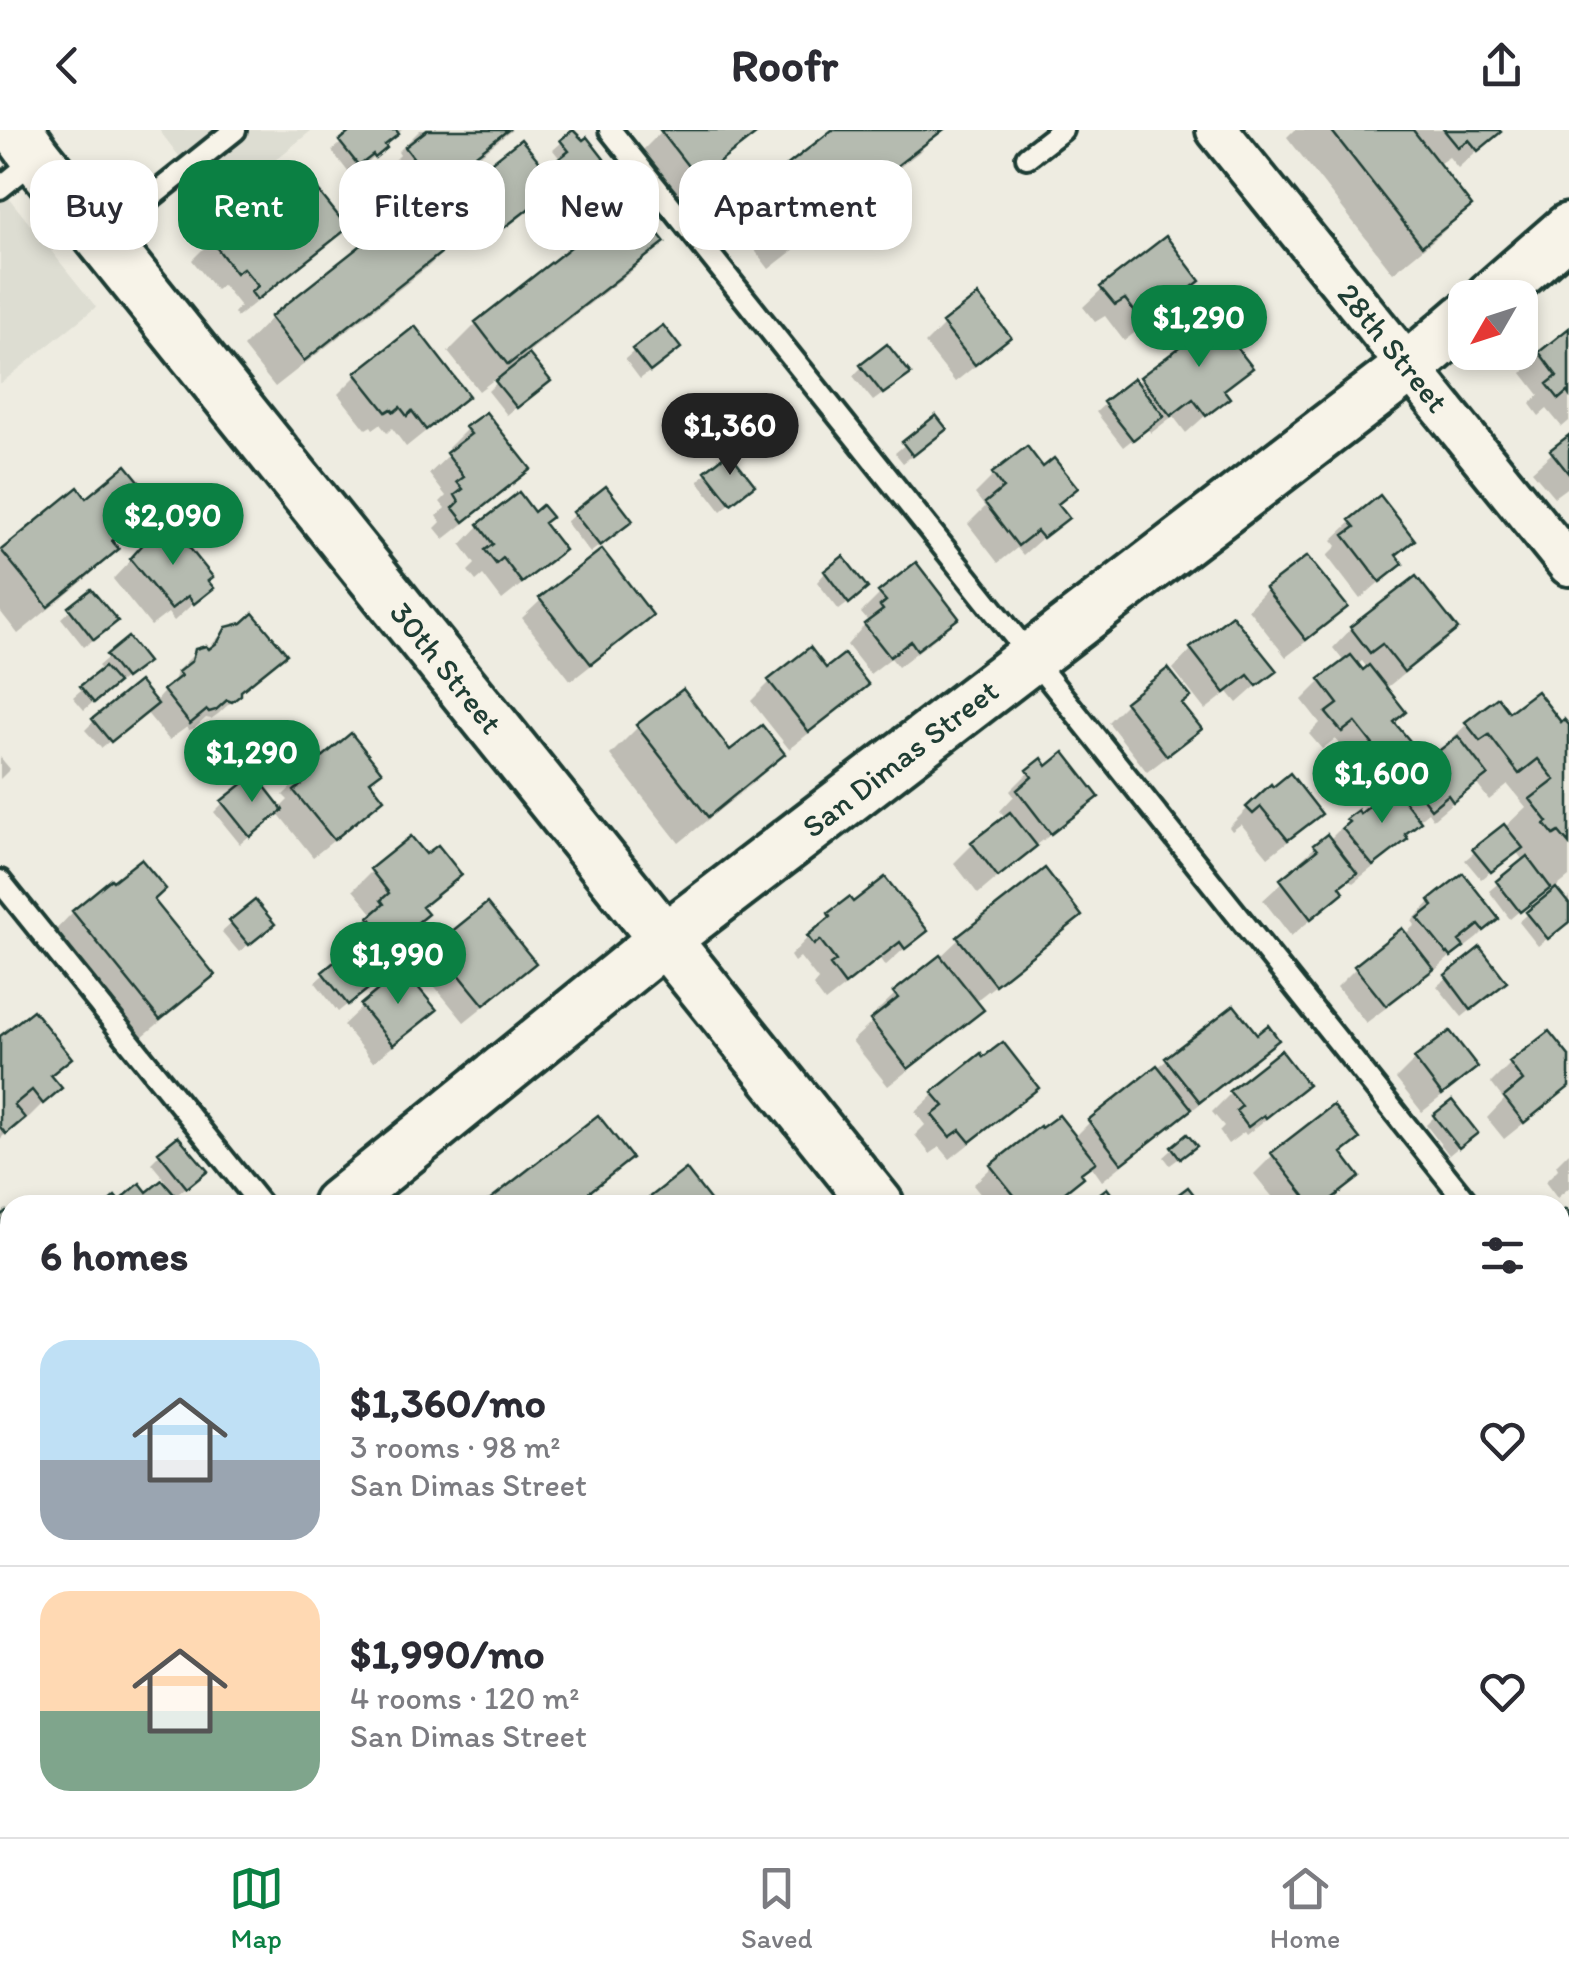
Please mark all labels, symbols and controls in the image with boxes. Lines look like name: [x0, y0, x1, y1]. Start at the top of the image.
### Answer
icon: back: [40, 38, 95, 93]
text: Roofr: [731, 38, 838, 92]
icon: share: [1474, 38, 1529, 93]
chip: Buy: [30, 160, 158, 250]
chip: Rent: [178, 160, 319, 250]
chip: Filters: [339, 160, 505, 250]
chip: New: [525, 160, 659, 250]
chip: Apartment: [679, 160, 912, 250]
street label: 28th Street: [1330, 275, 1457, 420]
north arrow: [1448, 280, 1538, 370]
map controls: [1448, 280, 1538, 370]
pin: $1,290: [1118, 285, 1280, 370]
text: $1,290: [1153, 298, 1245, 336]
pin: $1,360: [649, 393, 811, 478]
text: $1,360: [684, 406, 776, 444]
pin: $2,090: [92, 483, 254, 568]
text: $2,090: [125, 496, 221, 534]
street label: 30th Street: [382, 594, 511, 741]
street label: San Dimas Street: [795, 671, 1006, 846]
pin: $1,290: [171, 720, 333, 805]
text: $1,290: [206, 733, 298, 771]
pin: $1,600: [1301, 741, 1463, 826]
text: $1,600: [1334, 754, 1430, 792]
pin: $1,990: [317, 922, 479, 1007]
text: $1,990: [352, 935, 444, 973]
icon: filters: [1475, 1228, 1530, 1283]
text: 6 homes: [40, 1230, 188, 1281]
text: $1,360/mo: [350, 1377, 546, 1428]
icon: home: [120, 1380, 240, 1500]
icon: heart: [1475, 1413, 1530, 1468]
text: 3 rooms · 98 m²: [350, 1428, 561, 1466]
text: San Dimas Street: [350, 1466, 587, 1504]
text: $1,990/mo: [350, 1628, 545, 1679]
icon: home: [120, 1631, 240, 1751]
icon: heart: [1475, 1664, 1530, 1719]
text: 4 rooms · 120 m²: [350, 1679, 580, 1717]
text: San Dimas Street: [350, 1717, 587, 1755]
tab: Map: [229, 1861, 284, 1955]
tab: Saved: [741, 1861, 812, 1955]
tab: Home: [1270, 1861, 1340, 1955]

